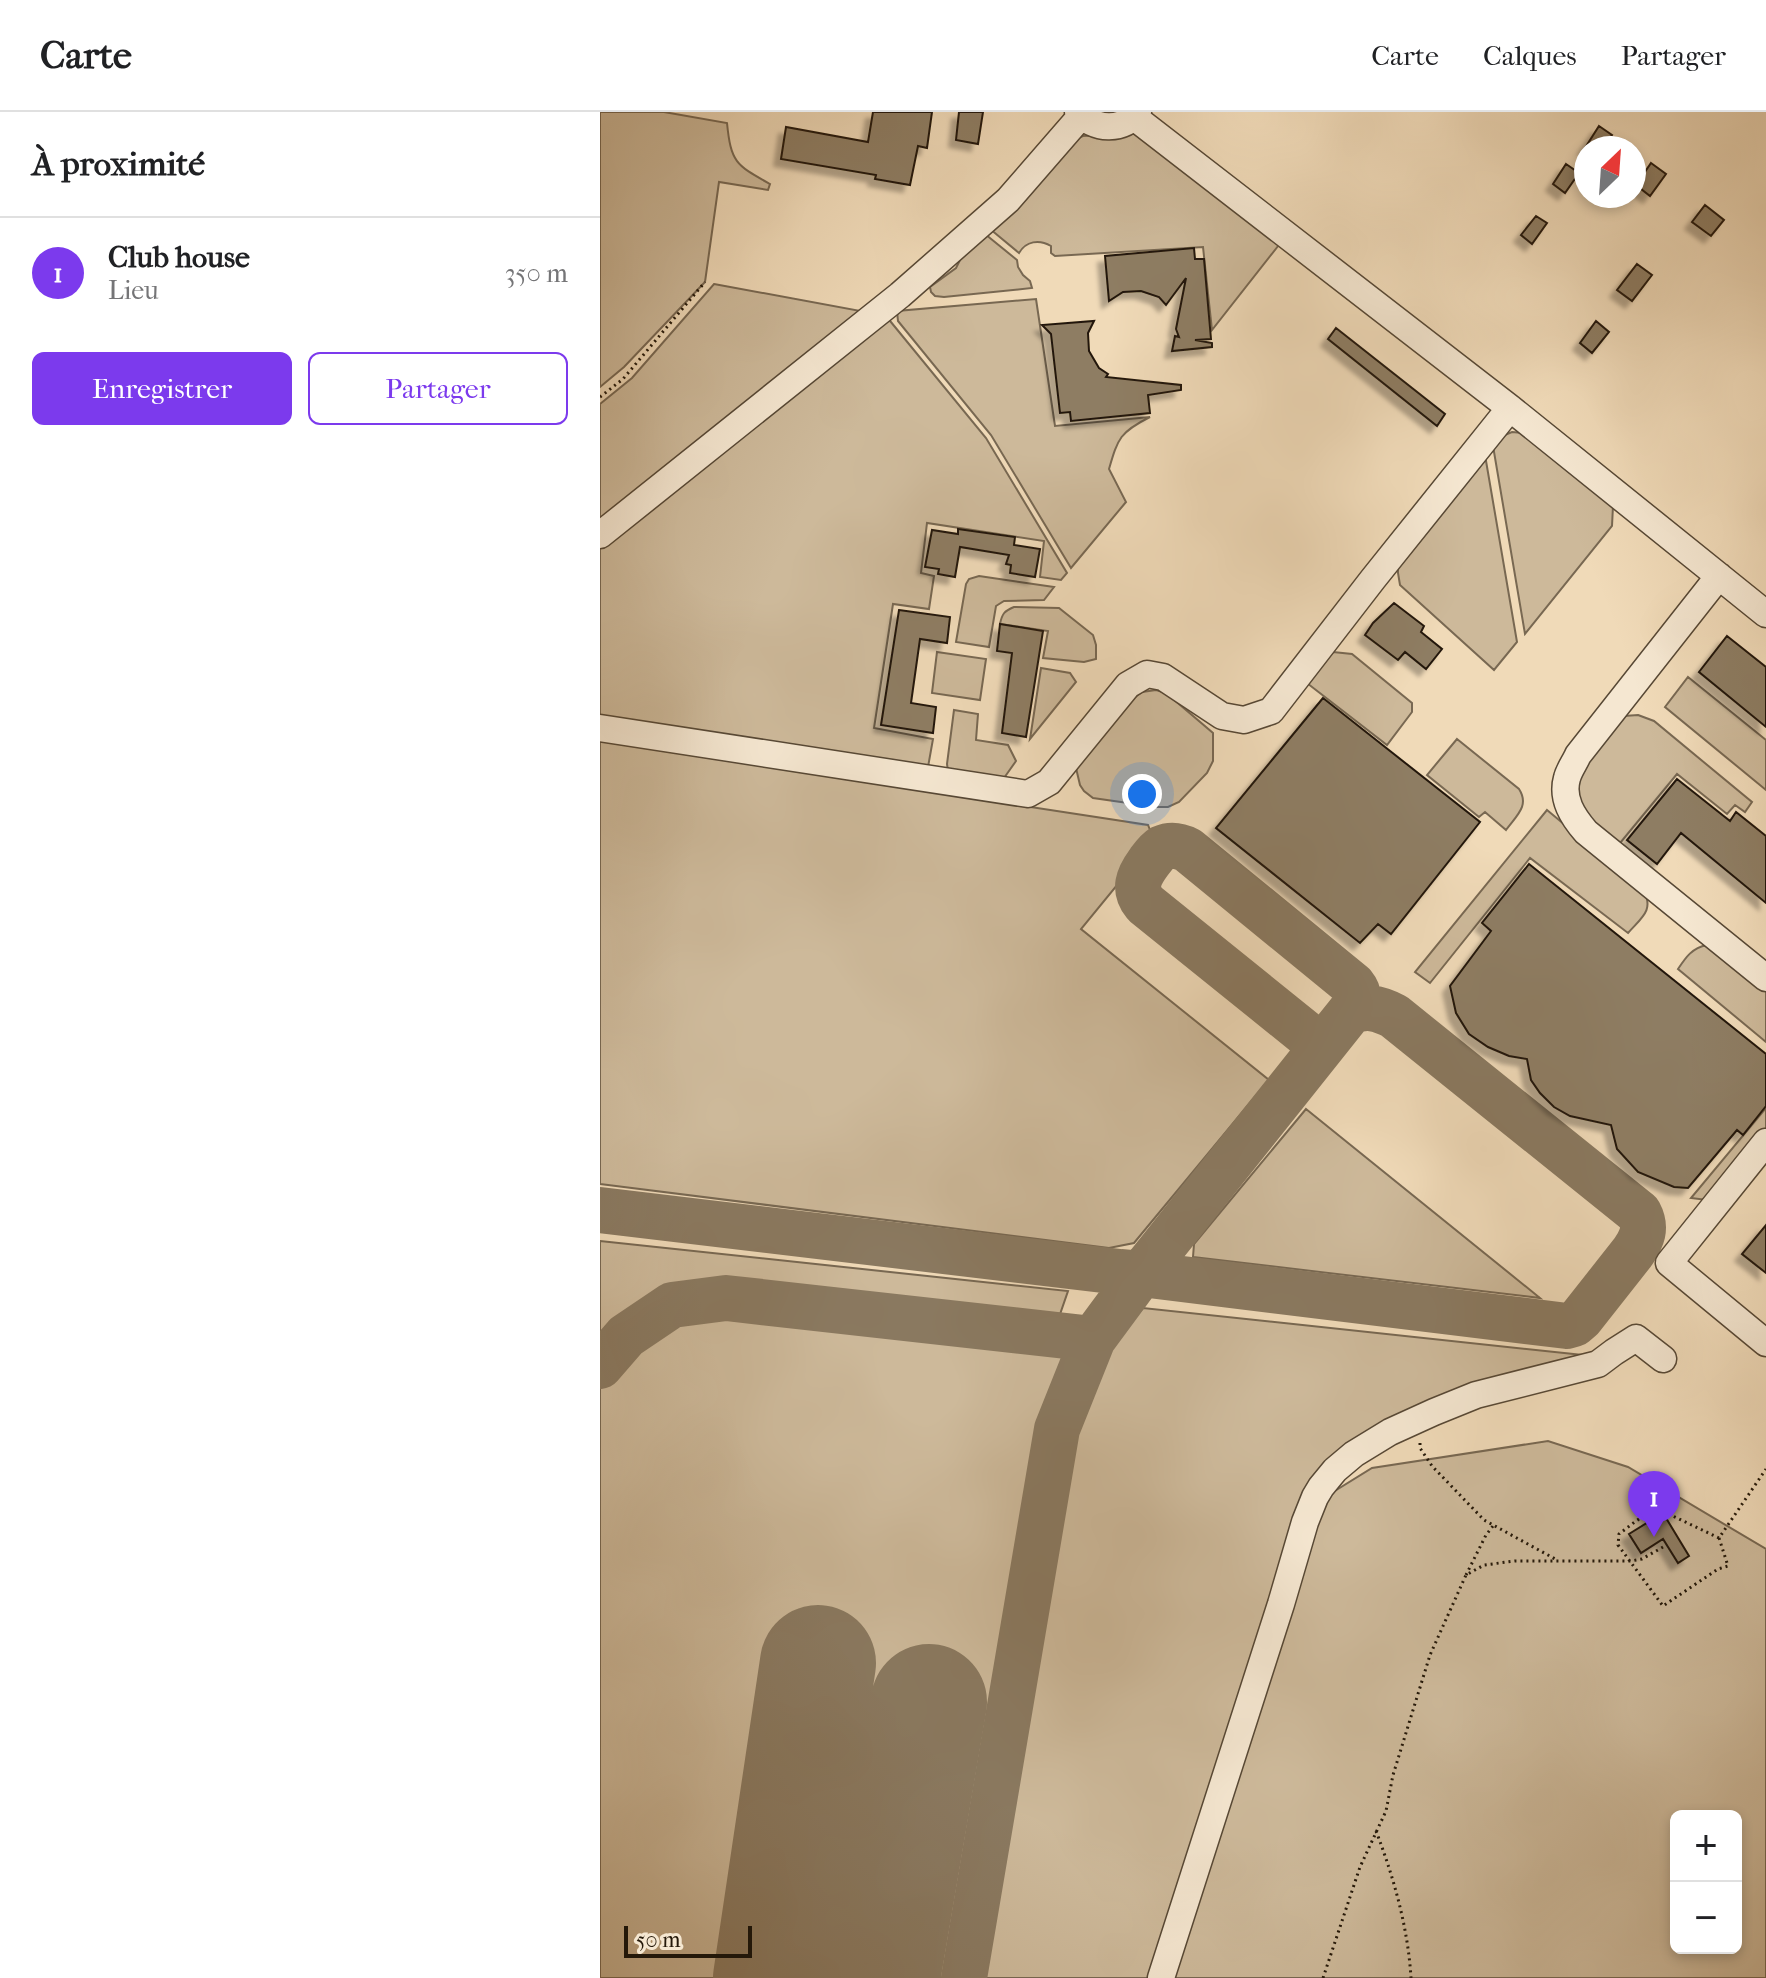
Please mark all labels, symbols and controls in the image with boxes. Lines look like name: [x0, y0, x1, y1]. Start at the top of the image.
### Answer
text: Carte: [40, 33, 132, 78]
text: Carte: [1371, 39, 1439, 72]
text: Calques: [1483, 39, 1577, 72]
text: Partager: [1621, 39, 1726, 72]
north arrow: [1574, 136, 1646, 208]
text: À proximité: [32, 144, 205, 184]
text: Club house: [108, 240, 250, 275]
text: 1: [53, 258, 63, 289]
text: 350 m: [505, 258, 568, 289]
text: Lieu: [108, 275, 159, 306]
button: Enregistrer: [32, 352, 292, 425]
button: Partager: [308, 352, 568, 425]
your location: [1122, 774, 1162, 814]
pin: 1: [1628, 1471, 1680, 1537]
map controls: [1670, 1810, 1742, 1954]
button: +: [1670, 1810, 1742, 1882]
button: −: [1670, 1882, 1742, 1954]
scale bar: [624, 1922, 752, 1958]
text: 50 m: [636, 1927, 681, 1953]

